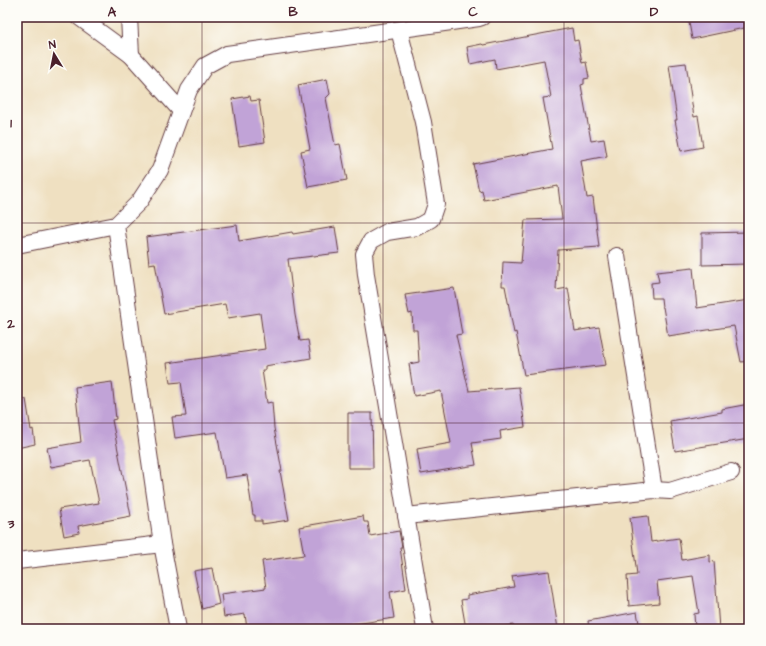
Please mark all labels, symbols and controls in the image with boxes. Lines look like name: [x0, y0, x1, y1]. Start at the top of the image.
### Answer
text: A: [108, 3, 117, 21]
text: B: [288, 3, 298, 21]
text: C: [468, 3, 478, 21]
text: D: [650, 3, 659, 21]
north arrow: [34, 34, 74, 74]
text: N: [48, 37, 57, 53]
text: 1: [10, 114, 12, 132]
text: 2: [6, 315, 15, 333]
text: 3: [7, 515, 15, 533]

